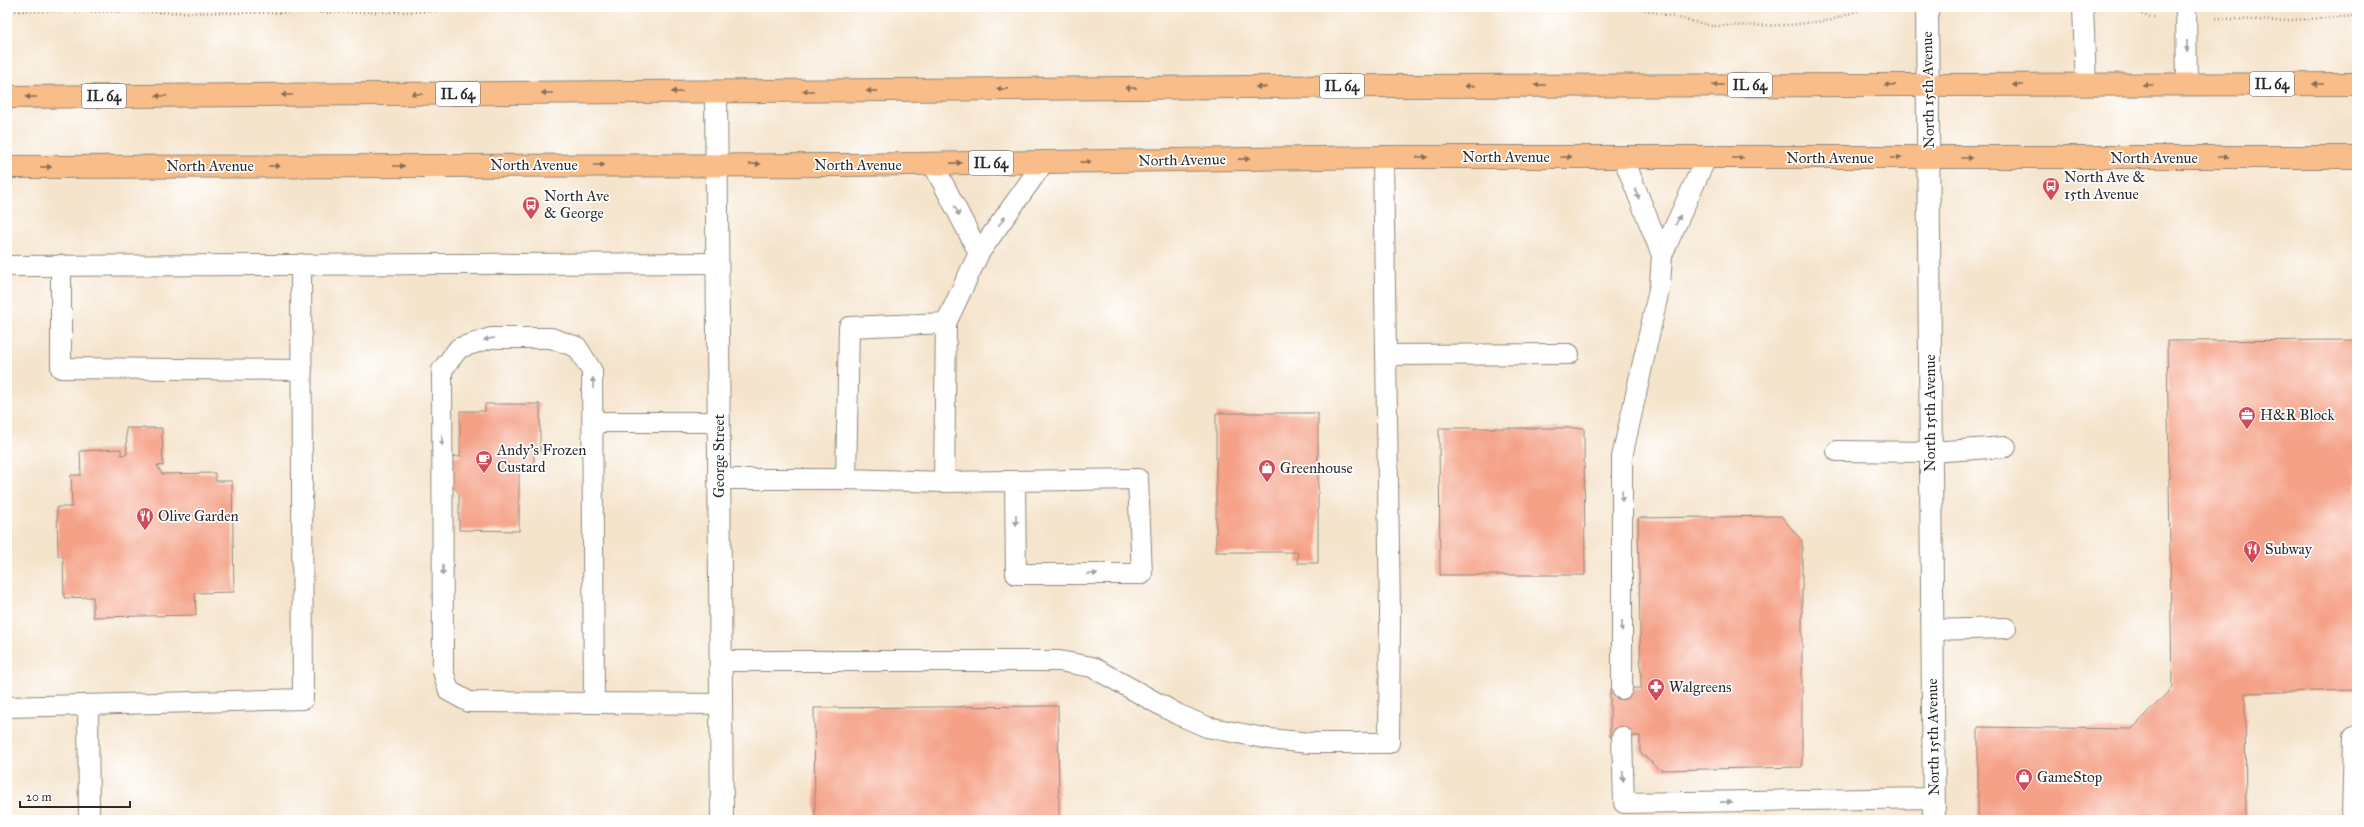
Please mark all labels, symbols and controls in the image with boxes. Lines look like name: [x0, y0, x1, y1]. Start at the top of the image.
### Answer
street label: North 15th Avenue: [1918, 31, 1938, 149]
one-way arrow: [2183, 40, 2190, 52]
road number: IL 64: [2250, 72, 2294, 96]
road number: IL 64: [1728, 73, 1772, 97]
road number: IL 64: [1320, 74, 1364, 98]
one-way arrow: [2311, 81, 2324, 87]
road number: IL 64: [436, 82, 480, 106]
one-way arrow: [1533, 82, 1546, 88]
one-way arrow: [1711, 82, 1724, 88]
one-way arrow: [1883, 82, 1896, 88]
one-way arrow: [2011, 82, 2024, 88]
one-way arrow: [2141, 82, 2154, 88]
one-way arrow: [1463, 83, 1476, 89]
road number: IL 64: [82, 84, 126, 108]
one-way arrow: [1254, 84, 1267, 90]
one-way arrow: [1124, 85, 1137, 91]
one-way arrow: [995, 86, 1008, 92]
one-way arrow: [801, 88, 814, 94]
one-way arrow: [865, 88, 878, 94]
one-way arrow: [670, 89, 683, 95]
one-way arrow: [540, 90, 553, 96]
one-way arrow: [410, 91, 423, 97]
one-way arrow: [280, 92, 293, 98]
one-way arrow: [154, 93, 167, 99]
one-way arrow: [24, 94, 37, 100]
street label: North Avenue: [1462, 148, 1550, 166]
street label: North Avenue: [1786, 149, 1874, 167]
street label: North Avenue: [2110, 149, 2198, 167]
street label: North Avenue: [1138, 150, 1226, 170]
road number: IL 64: [969, 151, 1013, 175]
one-way arrow: [1416, 154, 1429, 160]
one-way arrow: [1560, 154, 1573, 160]
one-way arrow: [2217, 154, 2230, 160]
one-way arrow: [1732, 155, 1745, 161]
one-way arrow: [1890, 155, 1903, 161]
one-way arrow: [1961, 155, 1974, 161]
street label: North Avenue: [490, 156, 578, 174]
street label: North Avenue: [814, 156, 902, 174]
one-way arrow: [1238, 156, 1251, 162]
street label: North Avenue: [166, 157, 254, 175]
one-way arrow: [1080, 158, 1092, 165]
one-way arrow: [950, 160, 963, 166]
one-way arrow: [749, 161, 761, 168]
one-way arrow: [593, 162, 606, 168]
one-way arrow: [268, 163, 281, 169]
one-way arrow: [393, 163, 406, 169]
one-way arrow: [40, 164, 53, 170]
place label: North Ave & 15th Avenue: [2064, 168, 2146, 203]
bus stop icon: North Ave & 15th Avenue: [2041, 176, 2061, 201]
place label: North Ave & George: [544, 187, 609, 222]
one-way arrow: [1635, 188, 1641, 200]
bus stop icon: North Ave & George: [521, 195, 541, 220]
one-way arrow: [954, 205, 961, 217]
one-way arrow: [1675, 214, 1681, 226]
one-way arrow: [998, 216, 1006, 227]
one-way arrow: [483, 336, 495, 342]
street label: North 15th Avenue: [1921, 354, 1939, 472]
one-way arrow: [589, 377, 596, 389]
office icon: H&R Block: [2237, 405, 2257, 430]
place label: H&R Block: [2260, 406, 2334, 424]
street label: George Street: [710, 413, 728, 498]
one-way arrow: [439, 434, 445, 447]
place label: Andy's Frozen Custard: [496, 441, 586, 476]
cafe icon: Andy's Frozen Custard: [474, 449, 494, 474]
shop icon: Greenhouse: [1257, 458, 1277, 483]
place label: Greenhouse: [1280, 459, 1353, 477]
one-way arrow: [1619, 490, 1625, 503]
restaurant icon: Olive Garden: [135, 506, 155, 531]
place label: Olive Garden: [158, 507, 239, 525]
one-way arrow: [1013, 514, 1019, 527]
restaurant icon: Subway: [2242, 539, 2262, 564]
place label: Subway: [2265, 540, 2313, 558]
one-way arrow: [440, 564, 446, 577]
one-way arrow: [1086, 571, 1099, 577]
one-way arrow: [1619, 620, 1625, 633]
pharmacy icon: Walgreens: [1646, 677, 1666, 702]
place label: Walgreens: [1669, 678, 1732, 696]
street label: North 15th Avenue: [1923, 678, 1943, 796]
shop icon: GameStop: [2014, 767, 2034, 792]
place label: GameStop: [2037, 768, 2102, 786]
one-way arrow: [1620, 770, 1627, 782]
scale bar: [20, 783, 130, 809]
text: 20 m: [26, 790, 52, 804]
one-way arrow: [1720, 798, 1732, 805]

